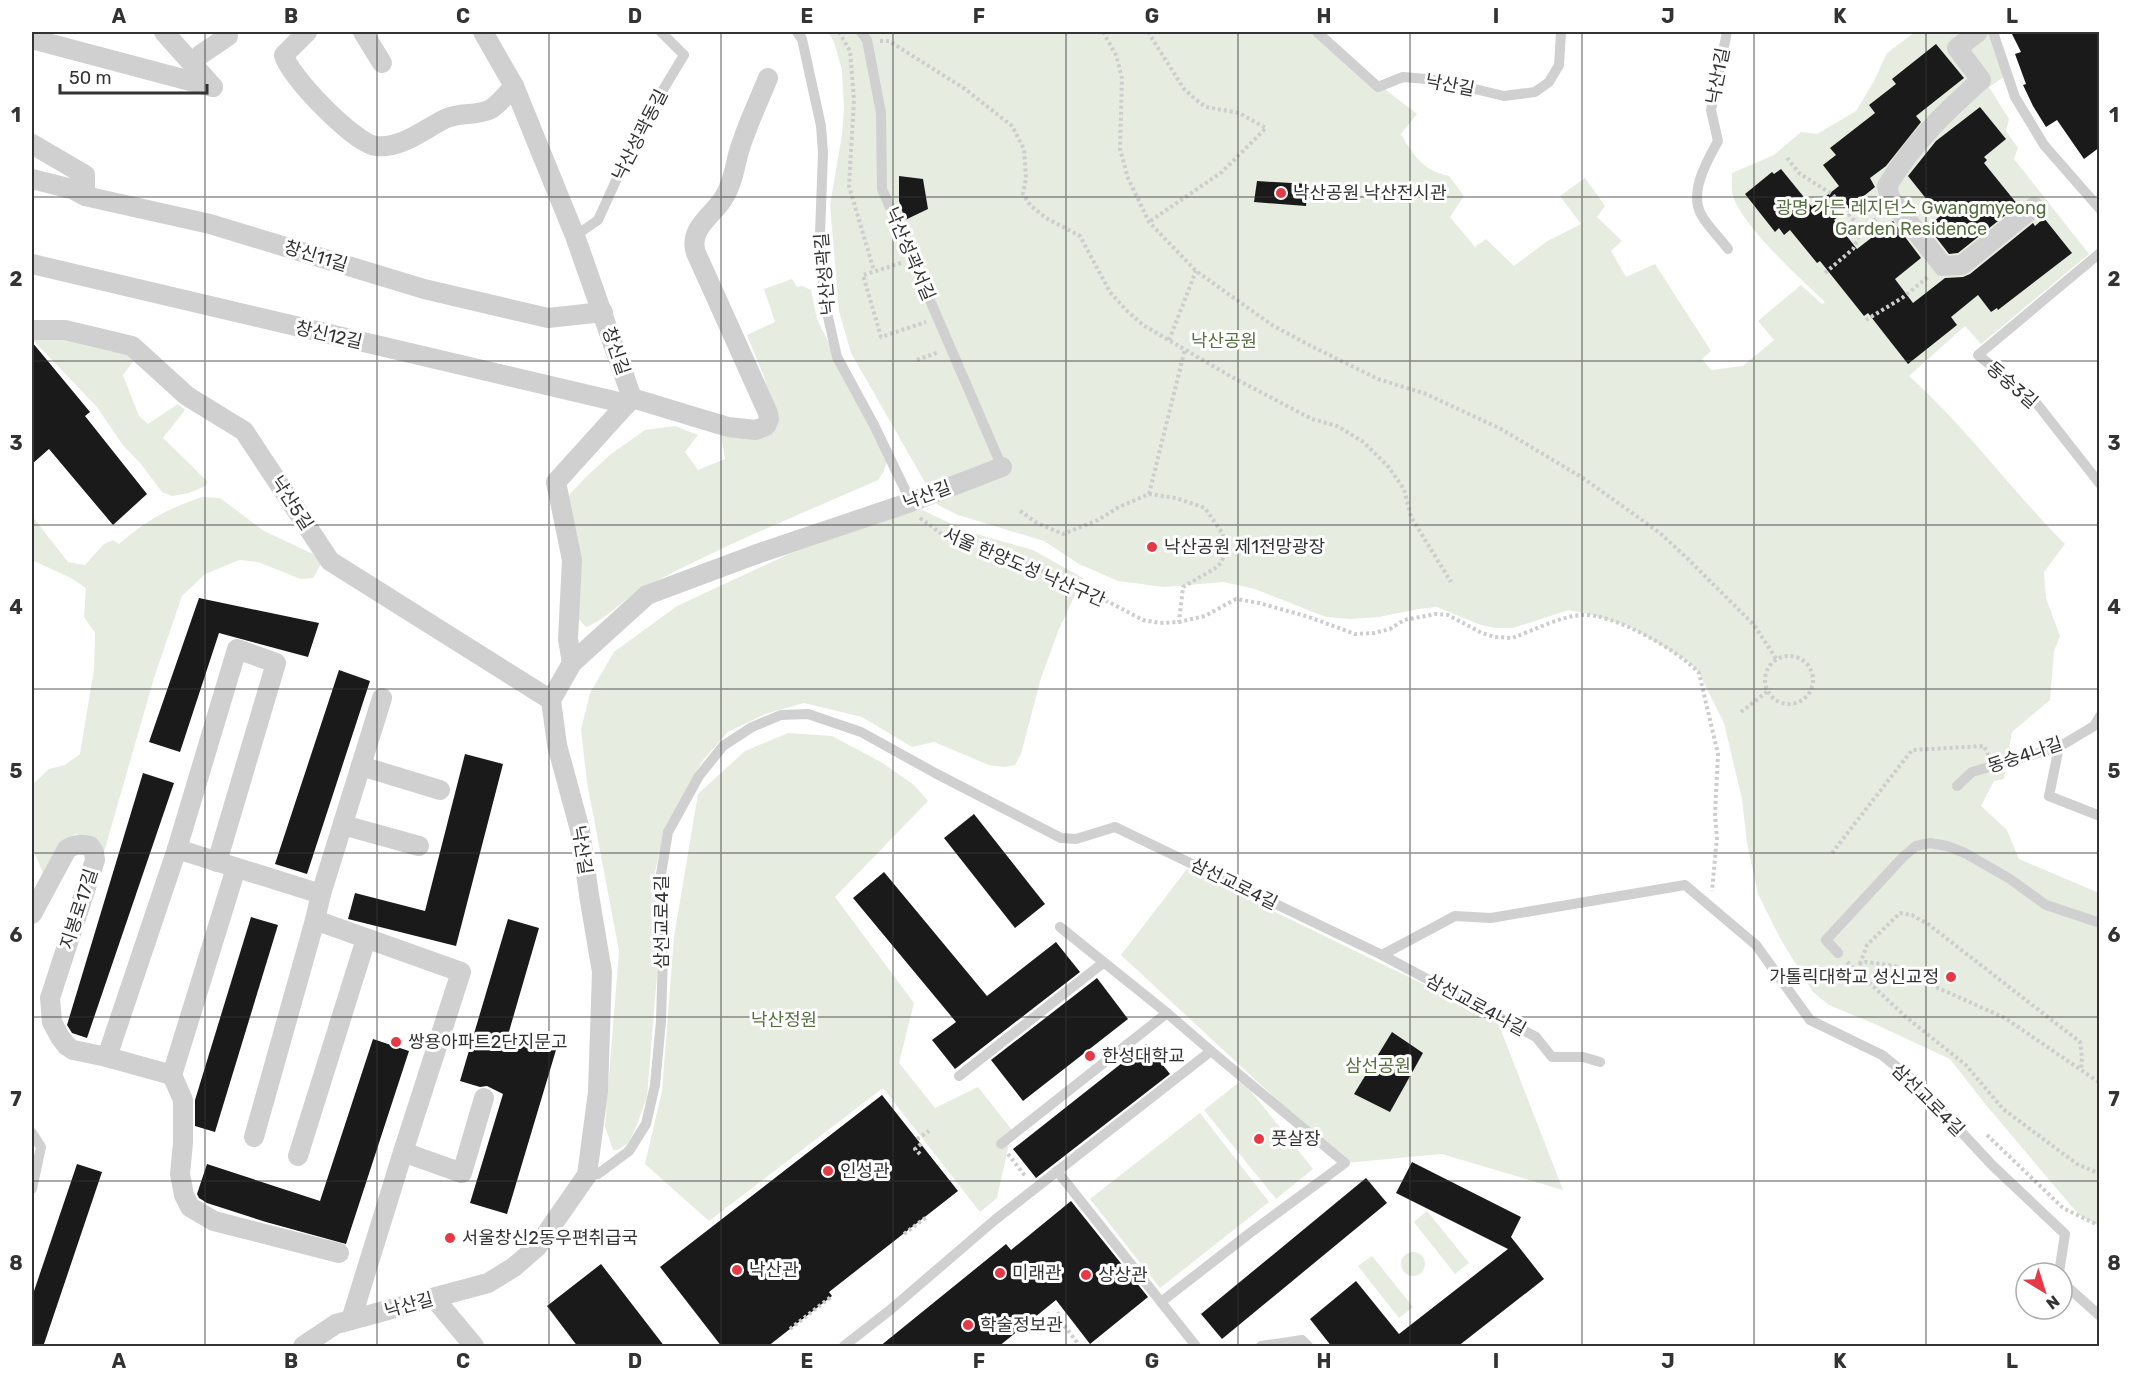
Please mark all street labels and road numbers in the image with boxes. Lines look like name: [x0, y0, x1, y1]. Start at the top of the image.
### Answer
street label: 낙산1길: [1702, 46, 1734, 106]
street label: 낙산길: [1424, 69, 1476, 101]
street label: 낙산성곽동길: [608, 86, 672, 184]
street label: 낙산성곽서길: [880, 204, 940, 304]
street label: 낙산성곽길: [810, 232, 840, 316]
street label: 창신11길: [282, 236, 350, 276]
street label: 창신12길: [293, 317, 365, 353]
street label: 창신길: [598, 324, 634, 378]
street label: 동숭3길: [1982, 357, 2042, 413]
street label: 낙산5길: [266, 472, 318, 534]
street label: 낙산길: [900, 476, 954, 514]
street label: 서울 한양도성 낙산구간: [939, 523, 1109, 611]
street label: 동숭4나길: [1985, 733, 2065, 777]
street label: 낙산길: [567, 824, 597, 876]
street label: 삼선교로4길: [1187, 854, 1281, 914]
street label: 지봉로17길: [56, 866, 102, 952]
street label: 삼선교로4길: [651, 875, 673, 969]
street label: 삼선교로4나길: [1422, 969, 1530, 1041]
street label: 삼선교로4길: [1887, 1059, 1969, 1141]
street label: 낙산길: [382, 1288, 436, 1322]

